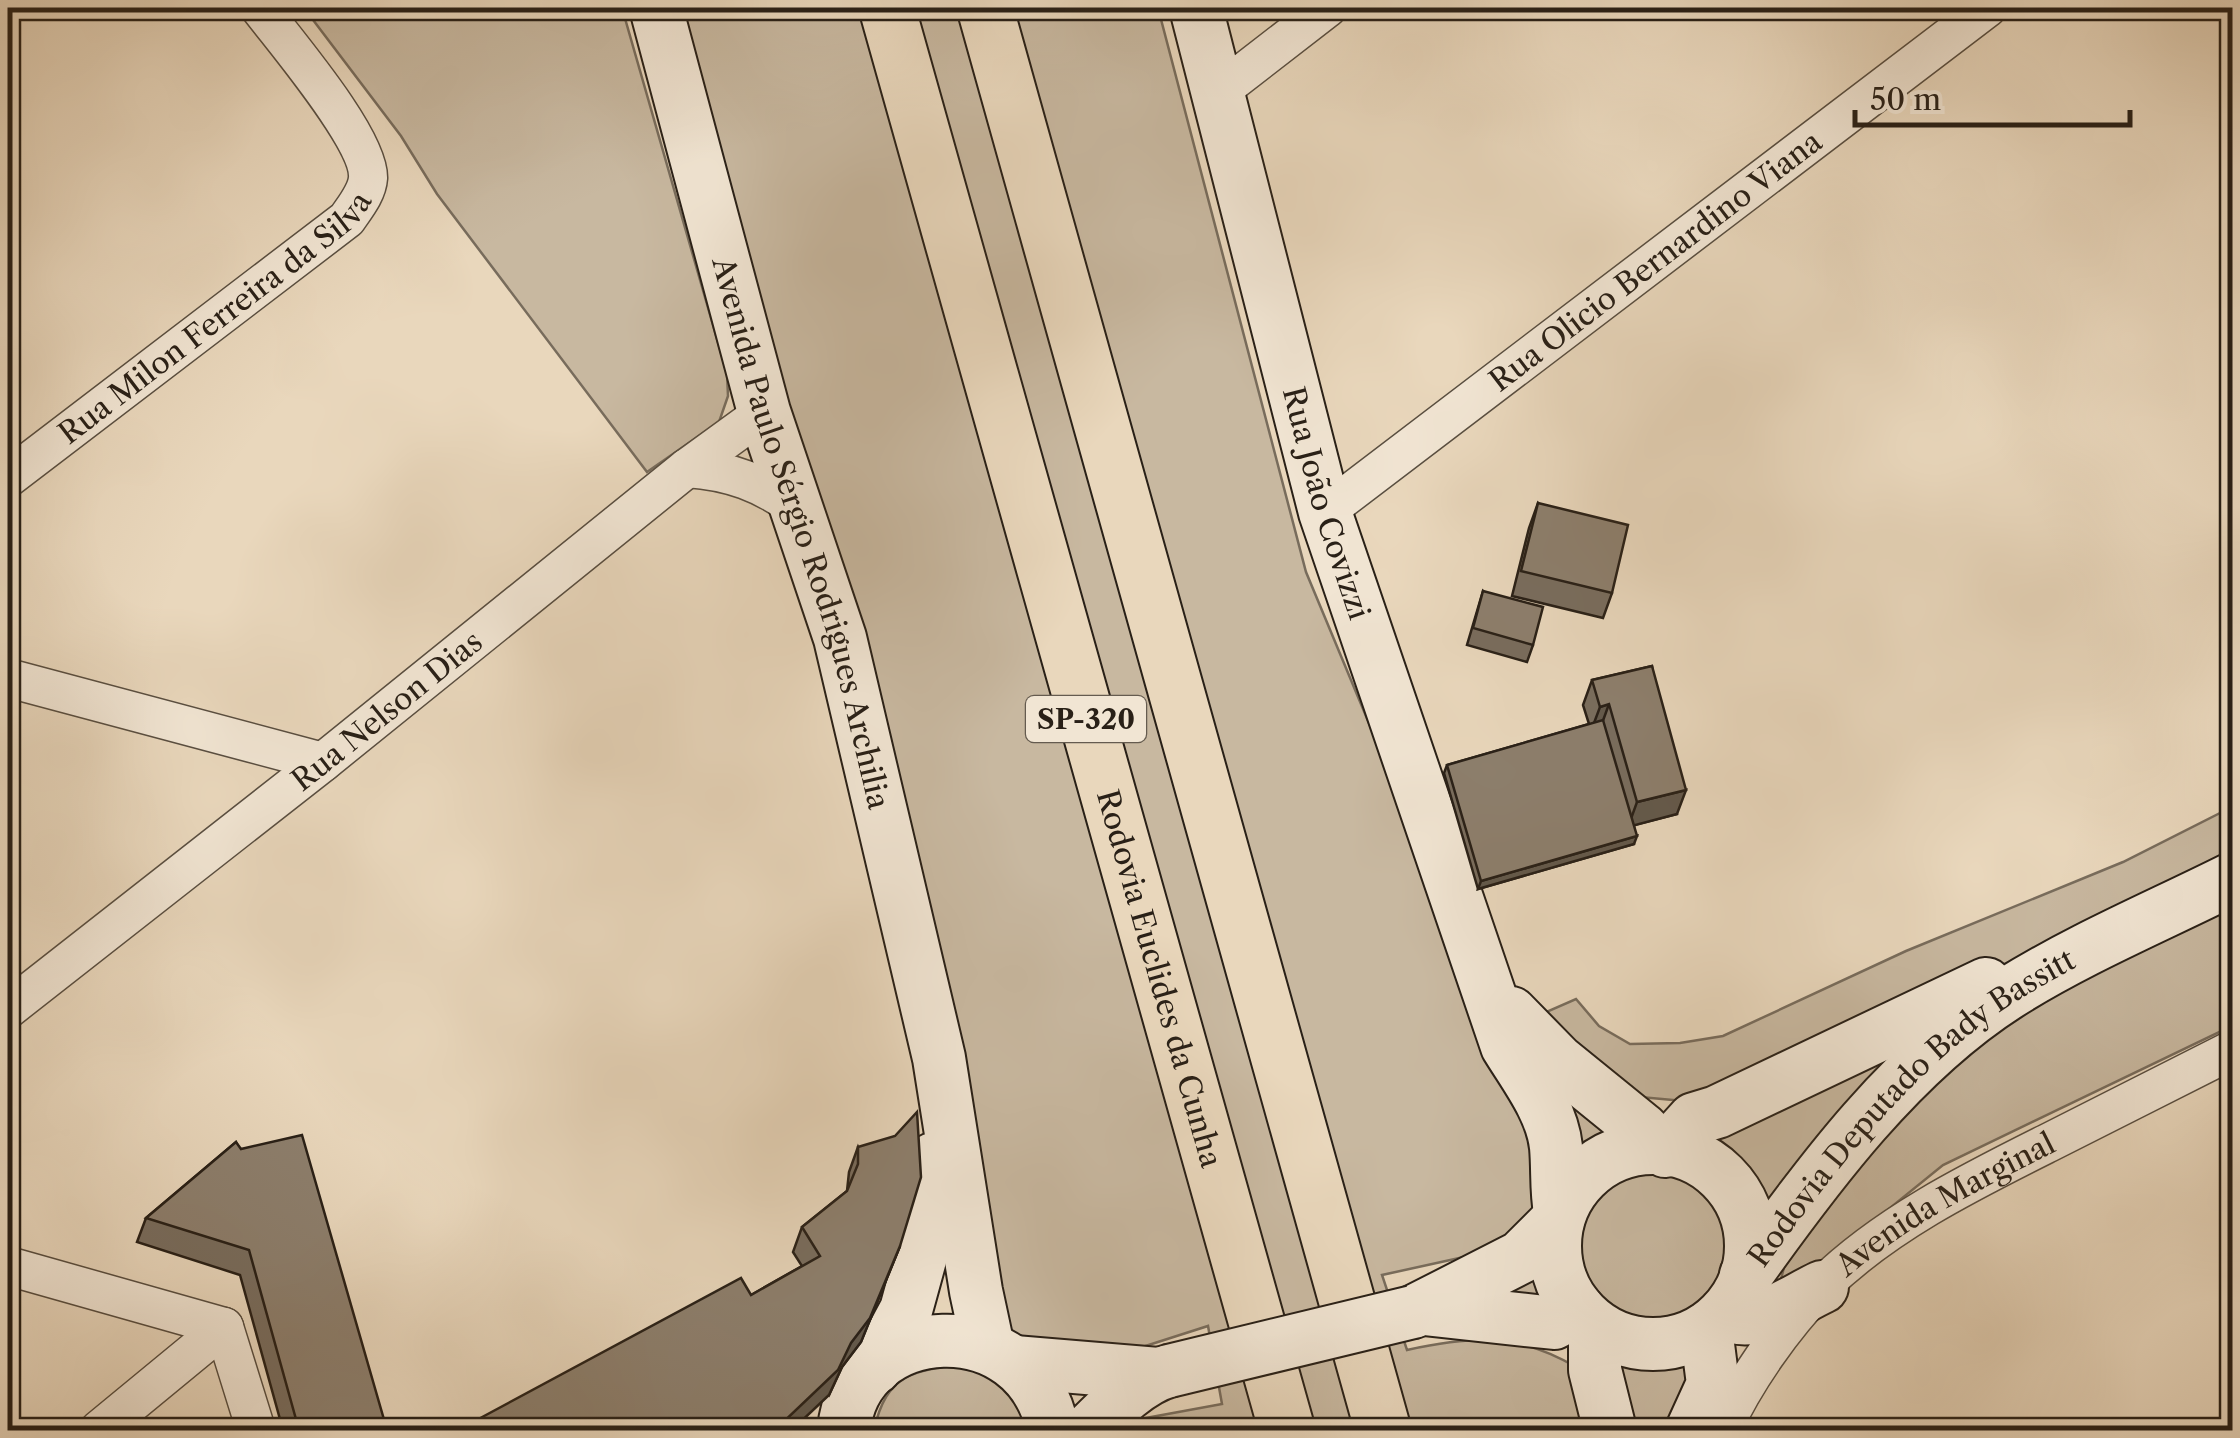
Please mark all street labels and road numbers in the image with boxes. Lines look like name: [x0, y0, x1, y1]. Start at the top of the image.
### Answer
street label: Rua Olicio Bernardino Viana: [1482, 122, 1829, 399]
street label: Rua Milon Ferreira da Silva: [51, 185, 379, 451]
street label: Avenida Paulo Sérgio Rodrigues Archilia: [705, 252, 898, 813]
street label: Rua João Covizzi: [1275, 383, 1379, 624]
street label: Rua Nelson Dias: [284, 623, 489, 798]
road number: SP-320: [1026, 696, 1146, 742]
street label: Rodovia Euclides da Cunha: [1089, 785, 1231, 1172]
street label: Rodovia Deputado Bady Bassitt: [1740, 940, 2081, 1274]
street label: Avenida Marginal: [1827, 1124, 2061, 1284]

